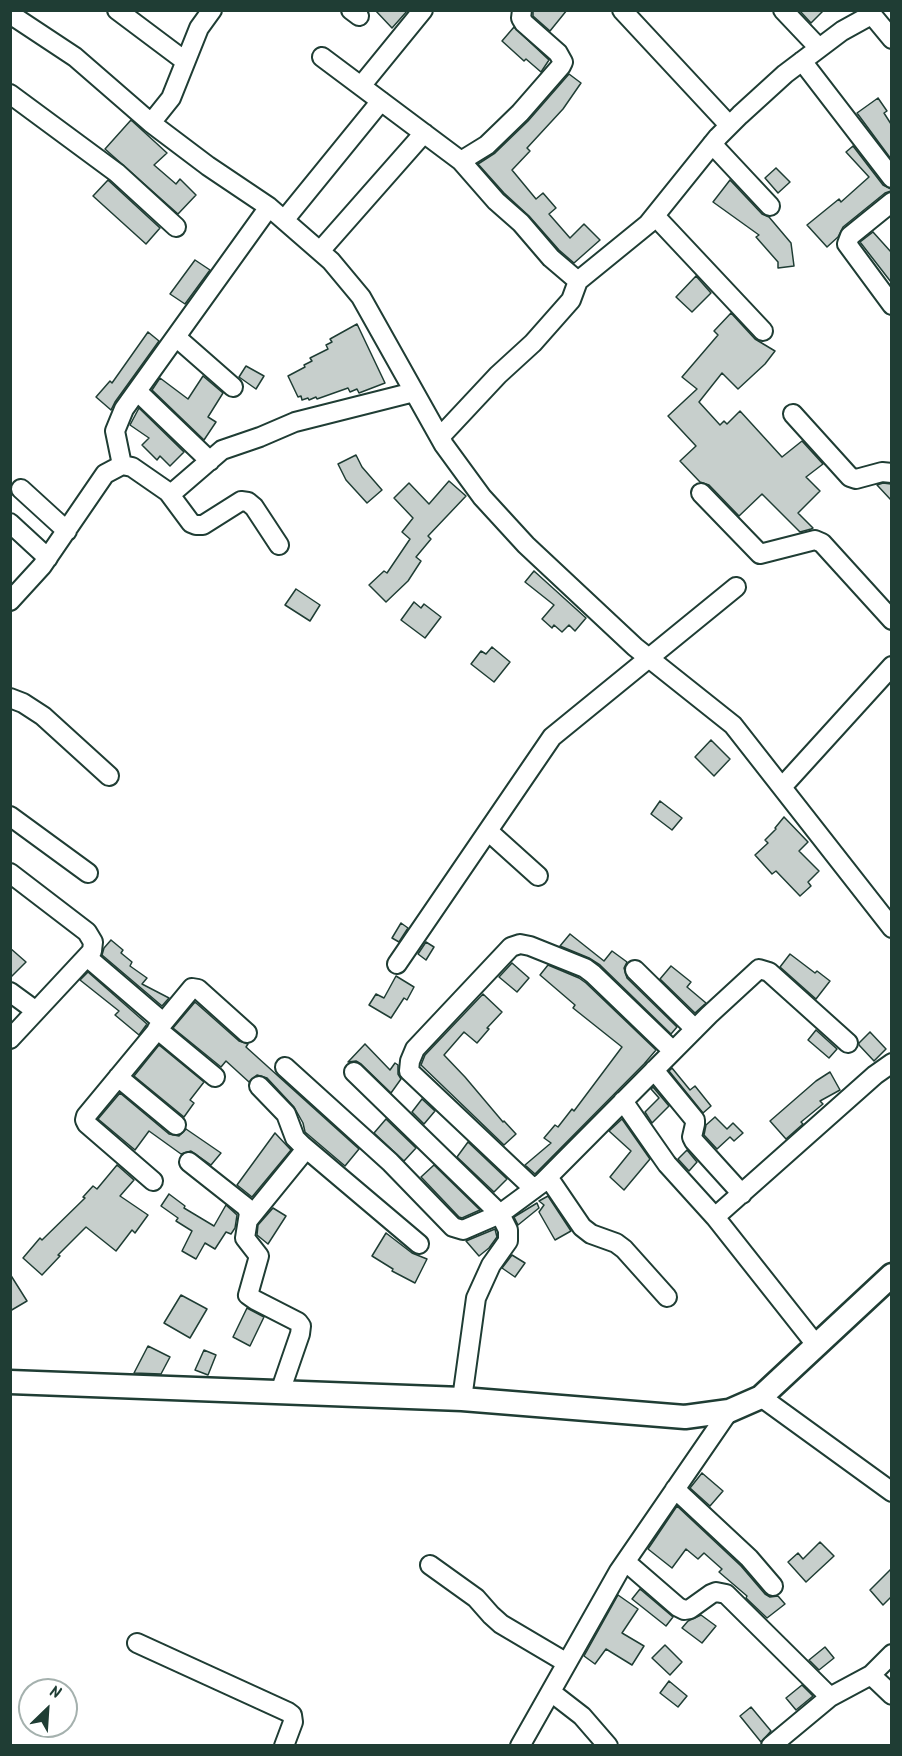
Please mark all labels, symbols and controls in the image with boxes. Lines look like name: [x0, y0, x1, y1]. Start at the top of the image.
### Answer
north arrow: [18, 1678, 78, 1738]
text: N: [45, 1680, 65, 1707]

